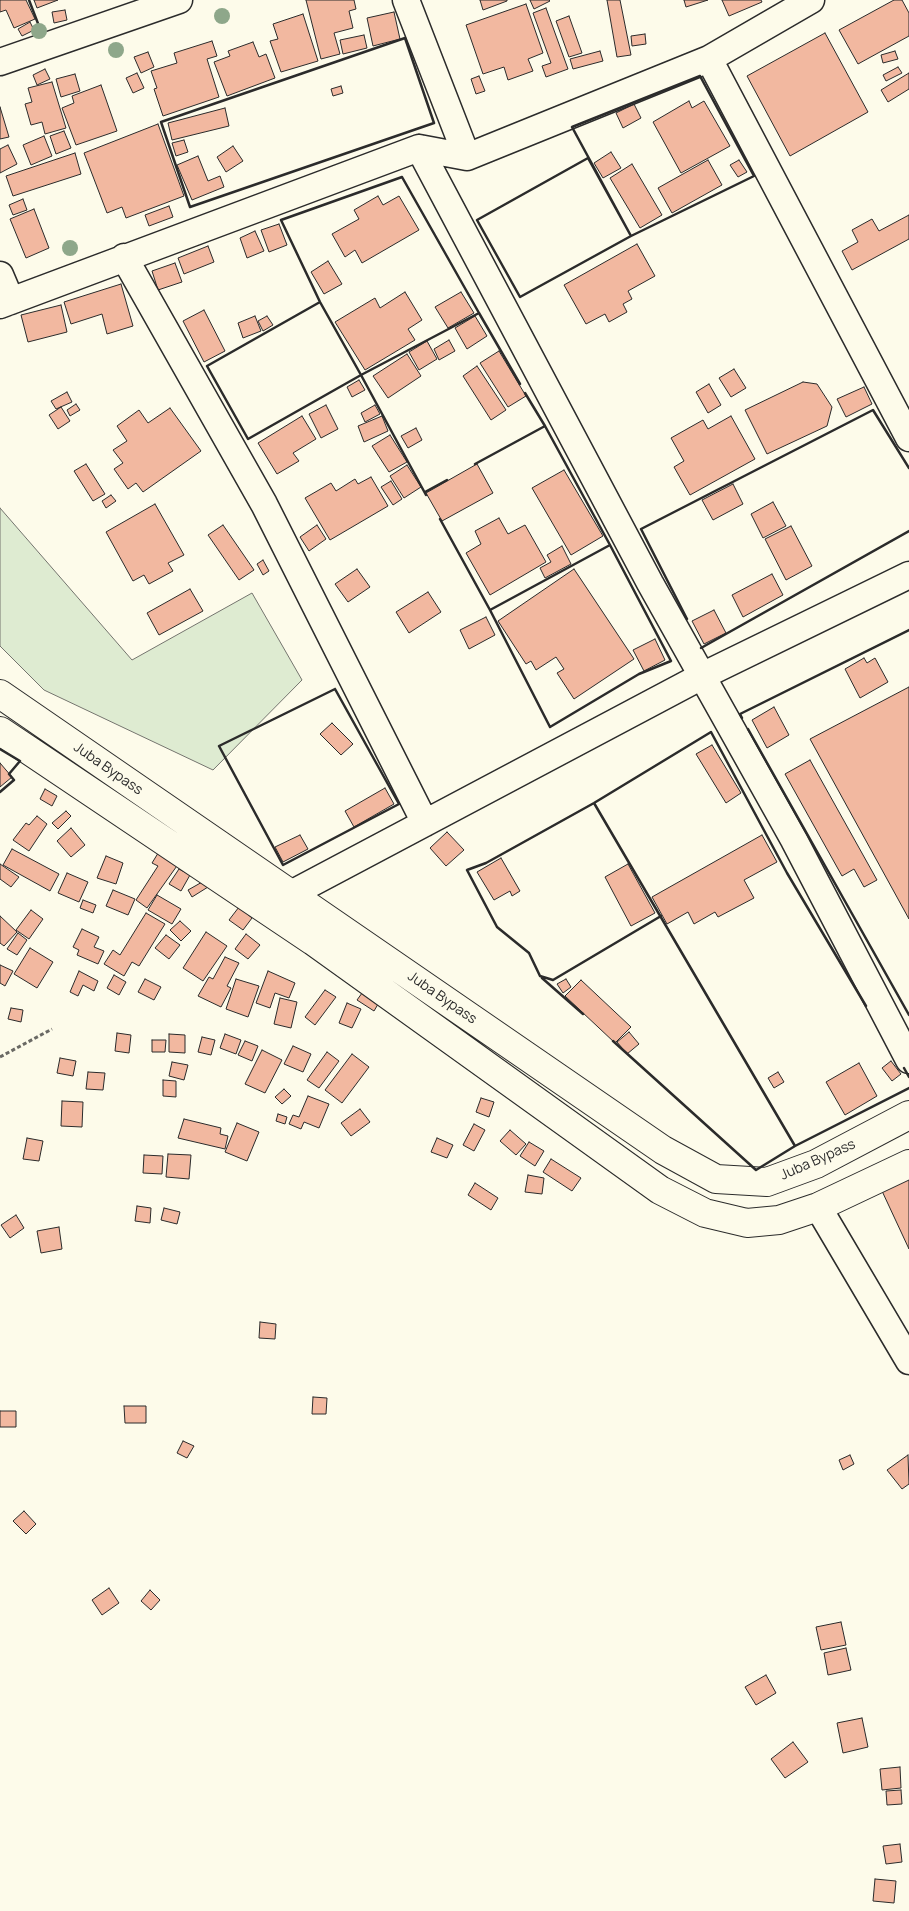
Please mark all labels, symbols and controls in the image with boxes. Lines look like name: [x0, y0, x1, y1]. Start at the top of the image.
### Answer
street label: Juba Bypass: [70, 739, 146, 799]
street label: Juba Bypass: [404, 968, 480, 1028]
street label: Juba Bypass: [778, 1136, 858, 1184]

